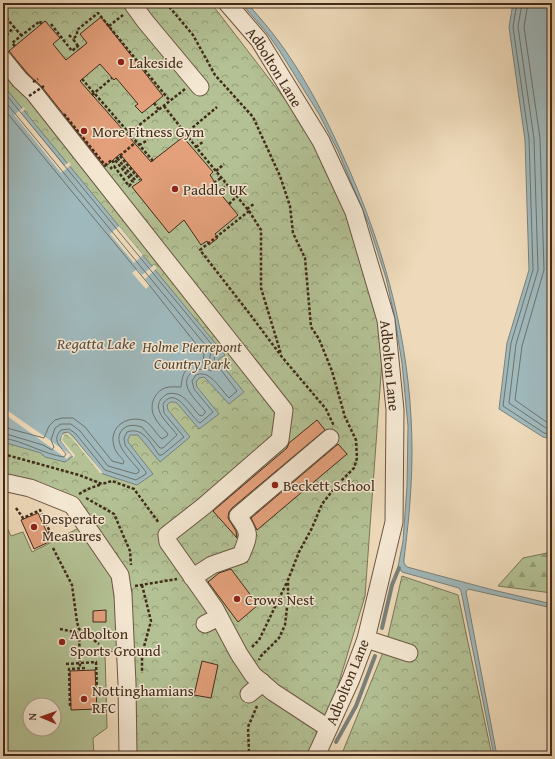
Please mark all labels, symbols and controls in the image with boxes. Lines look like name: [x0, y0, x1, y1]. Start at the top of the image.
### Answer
street label: Adbolton Lane: [242, 22, 308, 111]
place label: Lakeside: [129, 52, 183, 73]
marker: Lakeside: [116, 57, 126, 67]
place label: More Fitness Gym: [92, 121, 205, 142]
marker: More Fitness Gym: [79, 126, 89, 136]
place label: Paddle UK: [183, 179, 248, 200]
marker: Paddle UK: [170, 184, 180, 194]
street label: Adbolton Lane: [376, 319, 406, 412]
water label: Regatta Lake: [56, 331, 136, 355]
park label: Holme Pierrepont Country Park: [141, 336, 242, 374]
place label: Beckett School: [283, 475, 375, 496]
marker: Beckett School: [270, 480, 280, 490]
place label: Desperate Measures: [42, 508, 105, 546]
marker: Desperate Measures: [29, 522, 39, 532]
place label: Crows Nest: [245, 589, 315, 610]
marker: Crows Nest: [232, 594, 242, 604]
place label: Adbolton Sports Ground: [70, 623, 161, 661]
street label: Adbolton Lane: [320, 636, 374, 728]
marker: Adbolton Sports Ground: [57, 637, 67, 647]
place label: Nottinghamians RFC: [92, 680, 194, 718]
marker: Nottinghamians RFC: [79, 694, 89, 704]
north arrow: [22, 697, 62, 737]
text: N: [24, 712, 40, 721]

